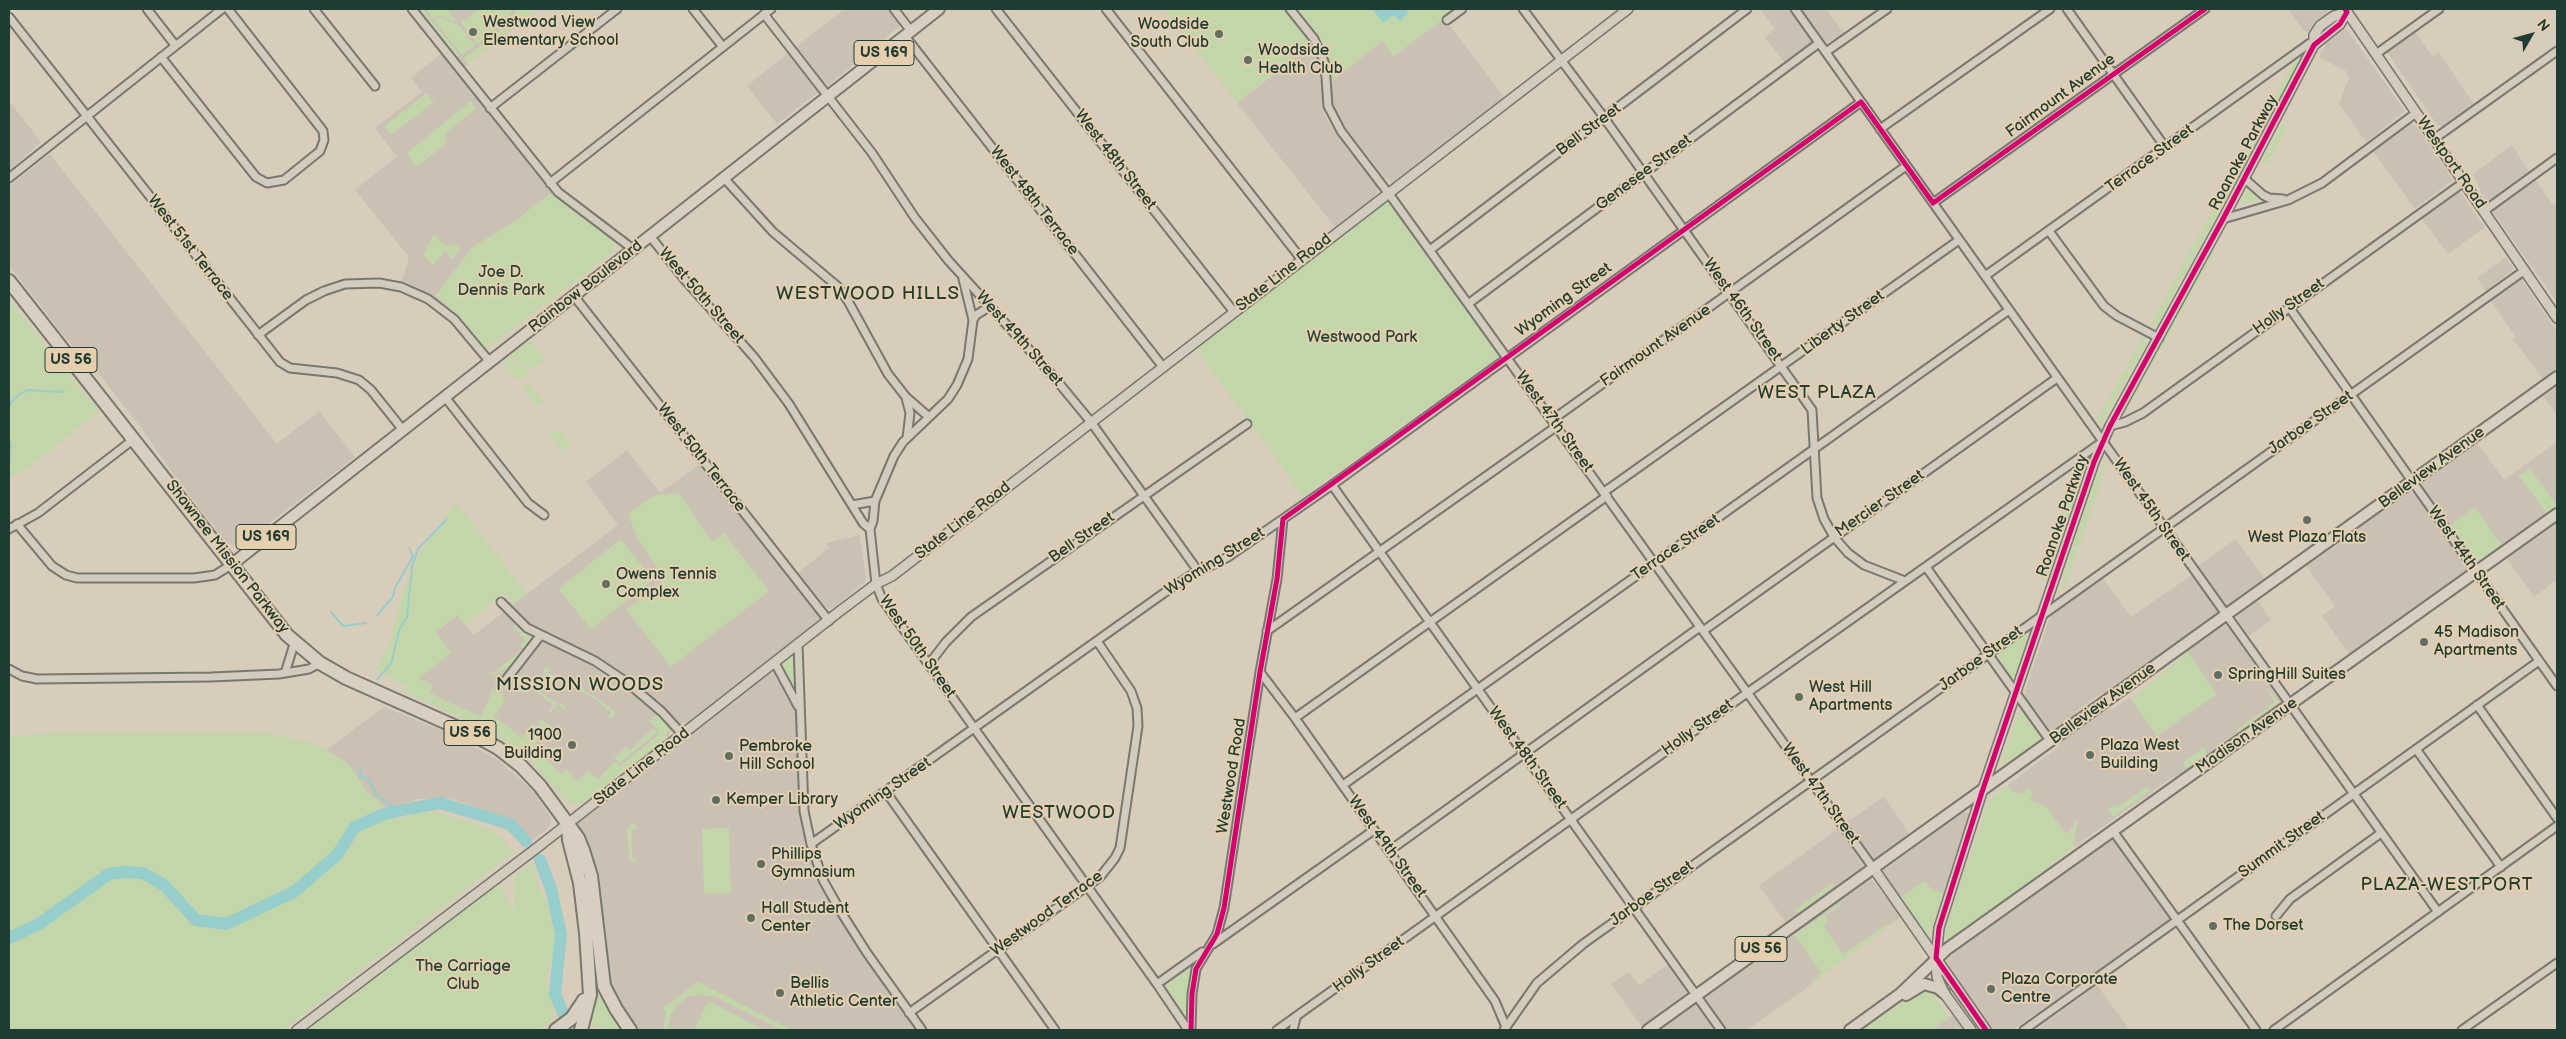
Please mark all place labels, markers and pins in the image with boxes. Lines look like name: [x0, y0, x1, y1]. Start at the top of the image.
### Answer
place label: Westwood View Elementary School: [483, 13, 619, 51]
place label: Woodside South Club: [1131, 15, 1209, 53]
marker: Westwood View Elementary School: [467, 26, 479, 38]
marker: Woodside South Club: [1213, 28, 1225, 40]
place label: Woodside Health Club: [1258, 41, 1343, 79]
marker: Woodside Health Club: [1242, 54, 1254, 66]
marker: West Plaza Flats: [2301, 514, 2313, 526]
place label: West Plaza Flats: [2248, 528, 2366, 548]
place label: Owens Tennis Complex: [616, 565, 717, 603]
marker: Owens Tennis Complex: [600, 578, 612, 590]
place label: 45 Madison Apartments: [2434, 623, 2519, 661]
marker: 45 Madison Apartments: [2418, 636, 2430, 648]
place label: SpringHill Suites: [2228, 665, 2346, 685]
marker: SpringHill Suites: [2212, 669, 2224, 681]
place label: West Hill Apartments: [1809, 678, 1892, 716]
marker: West Hill Apartments: [1793, 691, 1805, 703]
place label: 1900 Building: [504, 726, 562, 764]
place label: Plaza West Building: [2100, 736, 2179, 774]
place label: Pembroke Hill School: [739, 737, 815, 775]
marker: 1900 Building: [566, 739, 578, 751]
marker: Plaza West Building: [2084, 749, 2096, 761]
marker: Pembroke Hill School: [723, 750, 735, 762]
place label: Kemper Library: [726, 790, 838, 810]
marker: Kemper Library: [710, 794, 722, 806]
place label: Phillips Gymnasium: [771, 845, 855, 883]
marker: Phillips Gymnasium: [755, 858, 767, 870]
place label: Hall Student Center: [761, 899, 849, 937]
marker: Hall Student Center: [745, 912, 757, 924]
place label: The Dorset: [2223, 916, 2303, 936]
marker: The Dorset: [2207, 920, 2219, 932]
place label: Plaza Corporate Centre: [2001, 970, 2117, 1008]
place label: Bellis Athletic Center: [790, 974, 898, 1012]
marker: Plaza Corporate Centre: [1985, 983, 1997, 995]
marker: Bellis Athletic Center: [774, 987, 786, 999]

